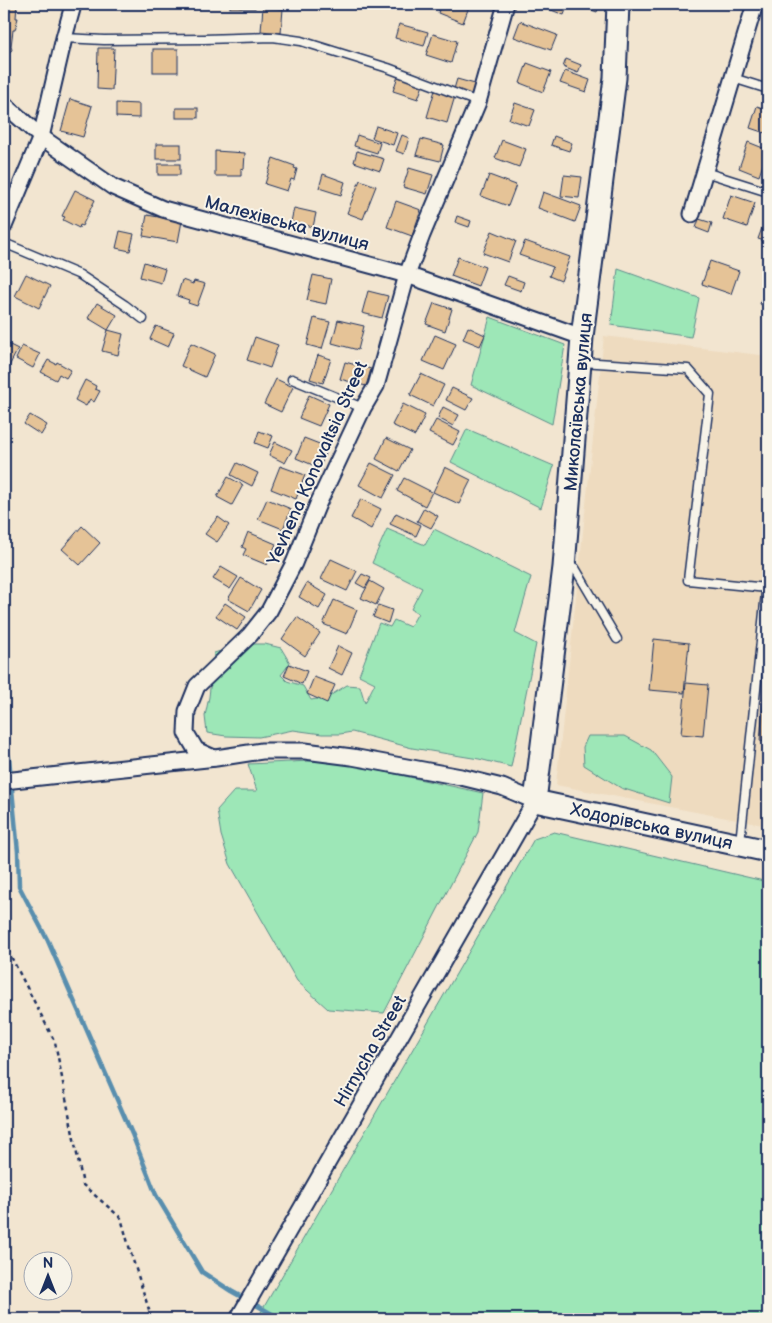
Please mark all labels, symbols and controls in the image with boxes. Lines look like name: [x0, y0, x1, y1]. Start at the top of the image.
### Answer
street label: Малехівська вулиця: [203, 191, 371, 255]
street label: Миколаївська вулиця: [560, 312, 597, 492]
street label: Yevhena Konovaltsia Street: [262, 357, 372, 569]
street label: Ходорівська вулиця: [569, 799, 735, 854]
street label: Hirnycha Street: [330, 991, 411, 1111]
north arrow: [22, 1250, 72, 1300]
text: N: [43, 1255, 53, 1272]

